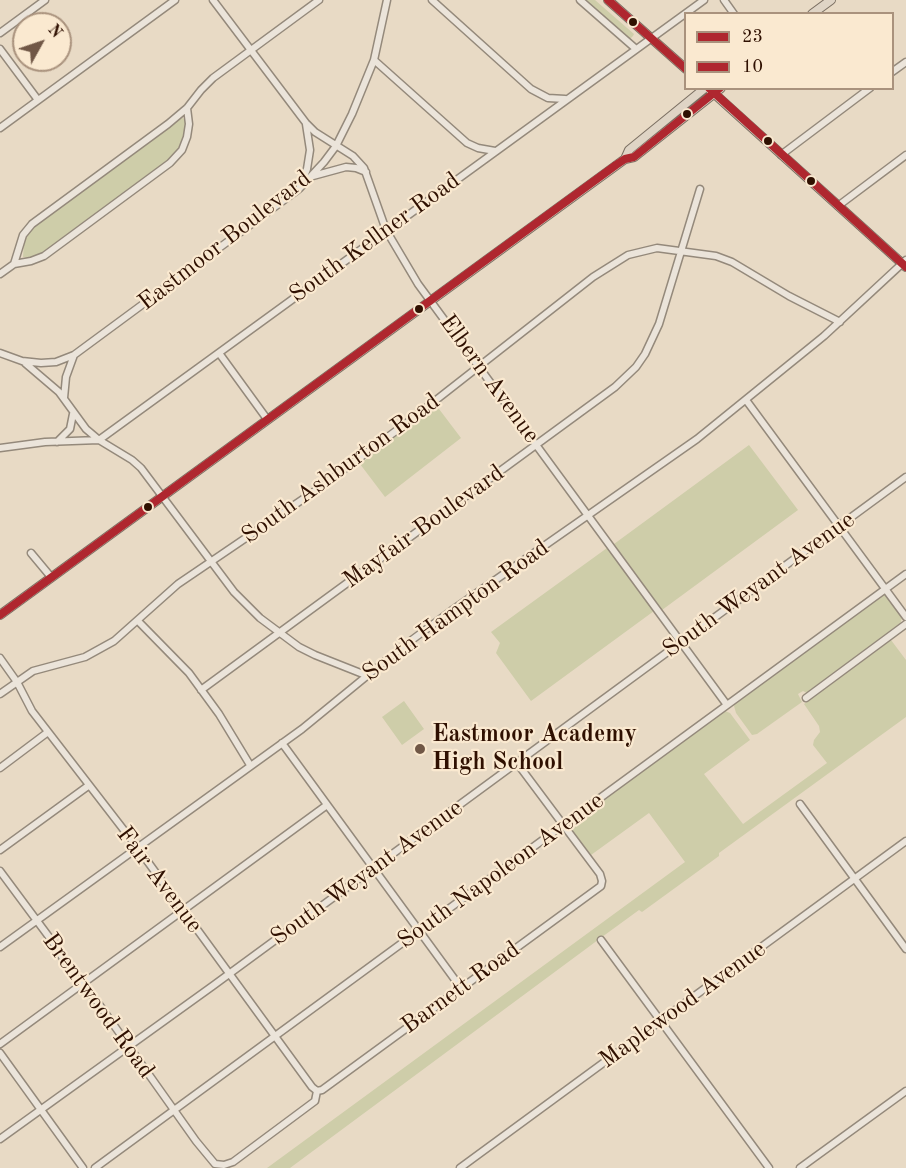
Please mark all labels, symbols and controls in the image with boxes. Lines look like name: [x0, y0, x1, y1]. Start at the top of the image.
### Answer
north arrow: [12, 12, 72, 72]
legend: [684, 12, 894, 90]
unlabelled marker: [627, 16, 639, 28]
text: N: [44, 22, 64, 42]
text: 23: [742, 28, 763, 46]
text: 10: [742, 58, 763, 76]
unlabelled marker: [681, 108, 693, 120]
unlabelled marker: [762, 135, 774, 147]
street label: Eastmoor Boulevard: [133, 165, 317, 317]
street label: South Kellner Road: [284, 166, 466, 310]
unlabelled marker: [805, 175, 817, 187]
unlabelled marker: [413, 303, 425, 315]
street label: Elbern Avenue: [433, 309, 545, 449]
street label: South Ashburton Road: [236, 387, 446, 551]
street label: Mayfair Boulevard: [338, 459, 510, 595]
unlabelled marker: [142, 501, 154, 513]
street label: South Weyant Avenue: [657, 506, 861, 664]
street label: South Hampton Road: [357, 534, 555, 688]
place label: Eastmoor Academy High School: [432, 721, 637, 777]
marker: Eastmoor Academy High School: [413, 742, 427, 756]
street label: South Napoleon Avenue: [392, 787, 610, 955]
street label: South Weyant Avenue: [265, 794, 469, 952]
street label: Fair Avenue: [110, 821, 208, 939]
street label: Brentwood Road: [36, 928, 160, 1084]
street label: Barnett Road: [396, 935, 526, 1041]
street label: Maplewood Avenue: [594, 935, 772, 1075]

